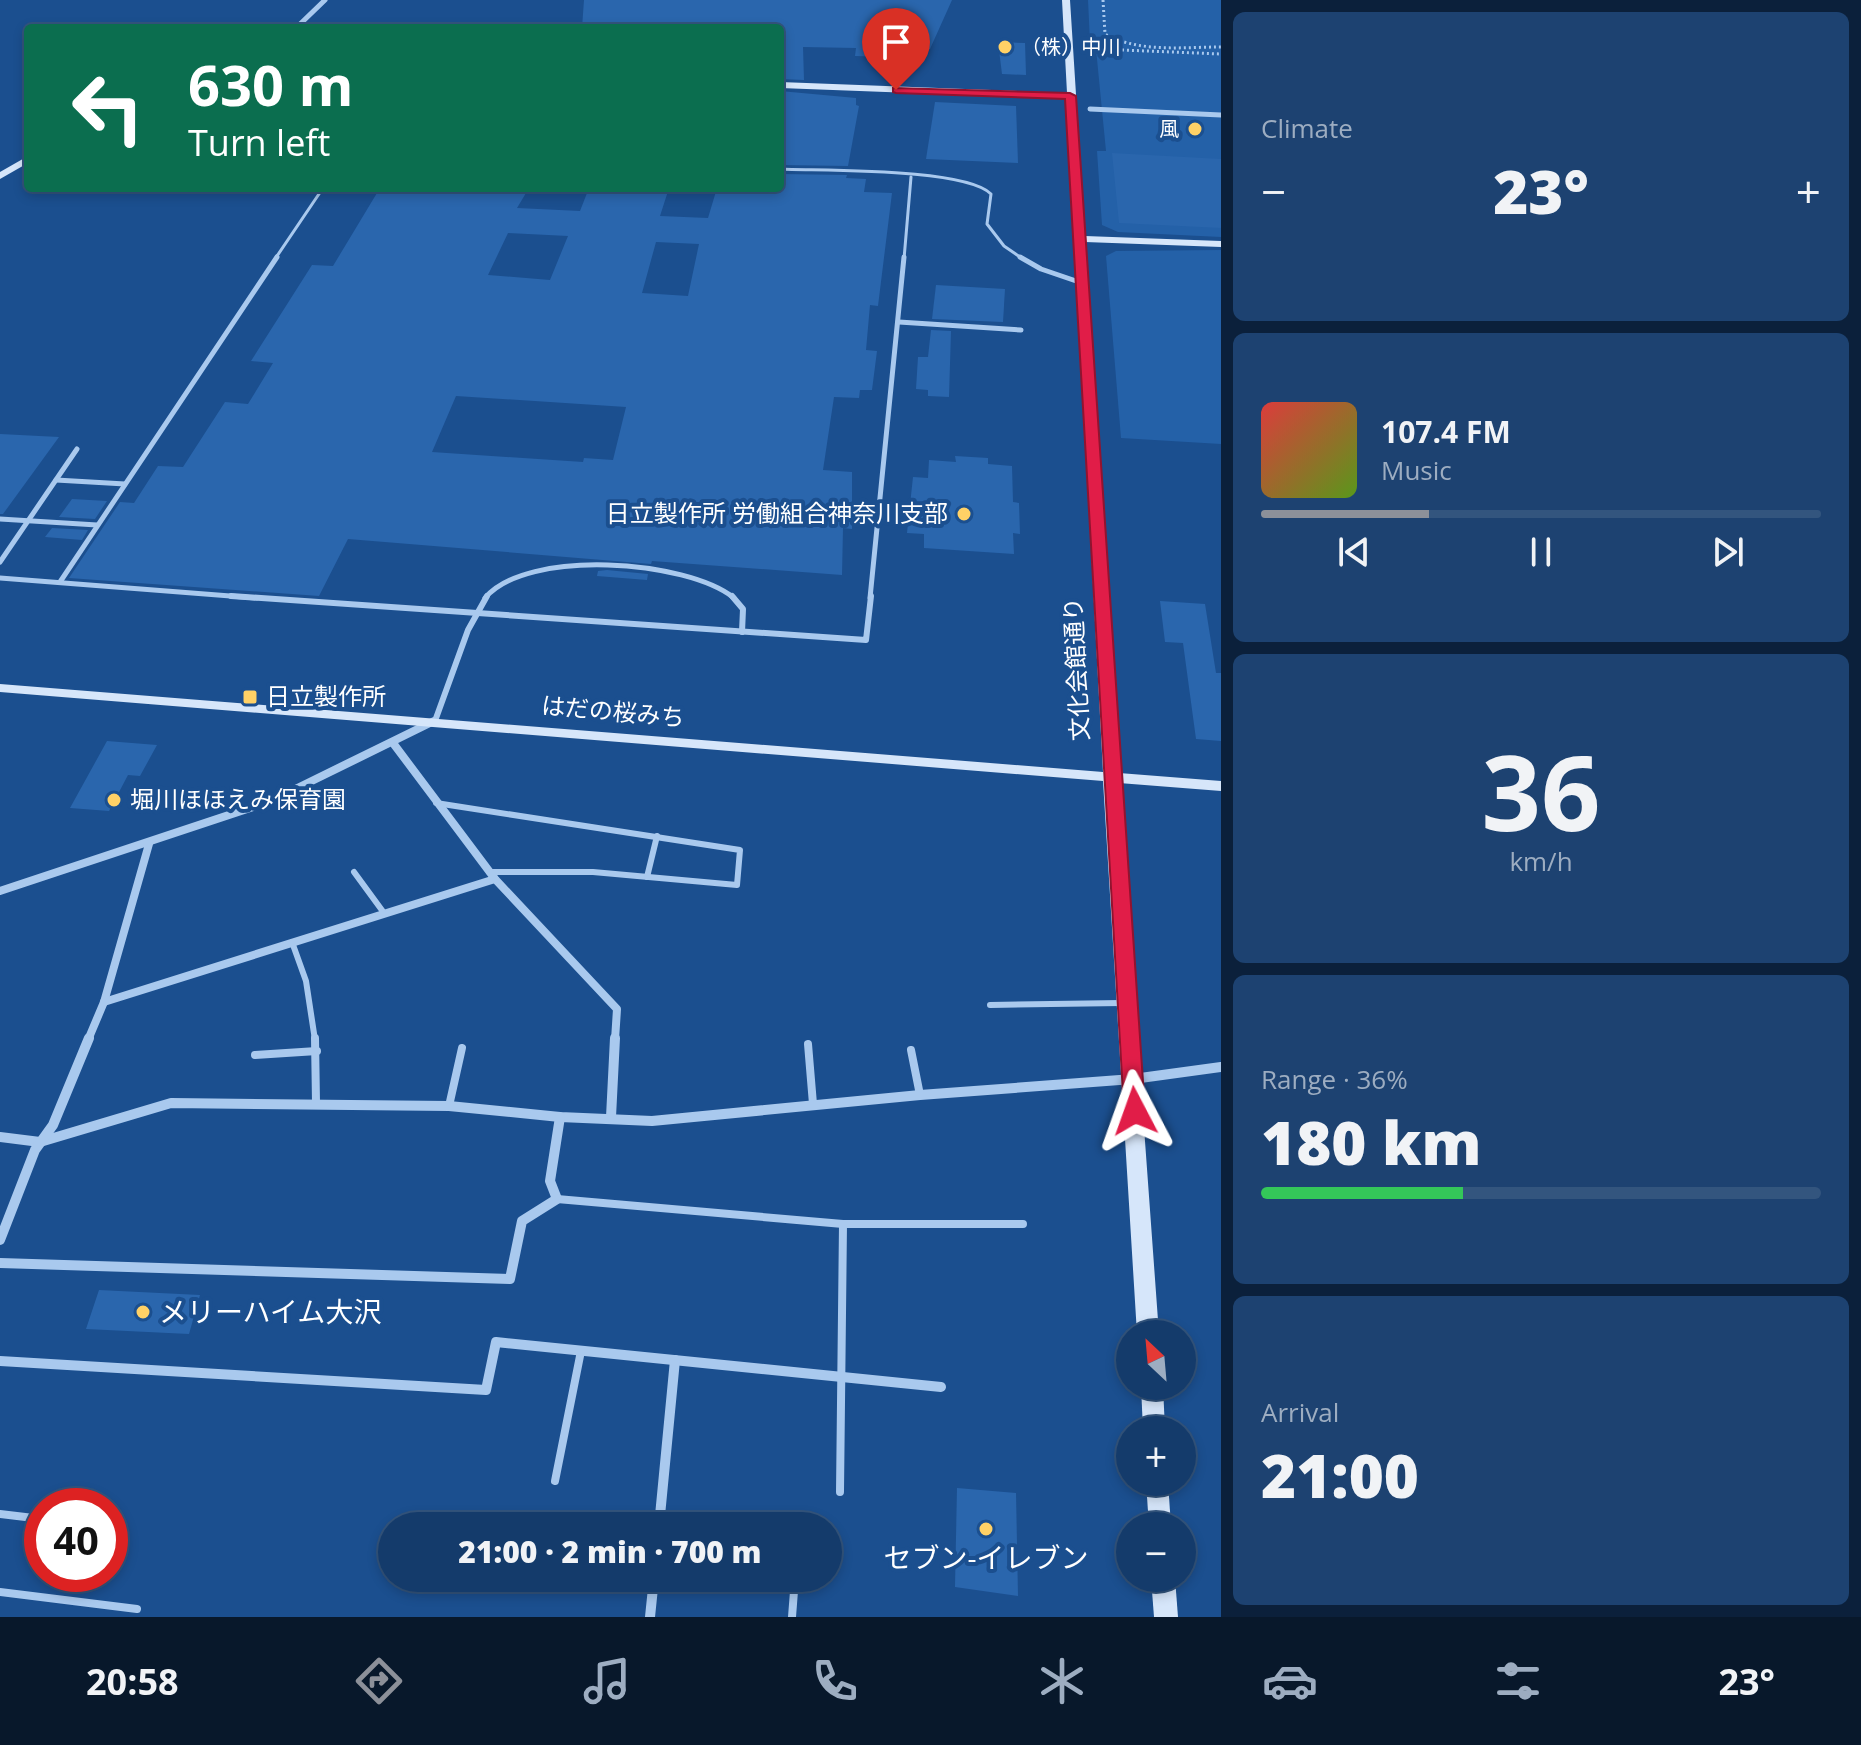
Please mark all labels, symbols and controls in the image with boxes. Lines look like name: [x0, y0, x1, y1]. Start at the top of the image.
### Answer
pin: [862, 8, 930, 90]
icon: arrive: [874, 20, 918, 64]
place label: （株）中川: [1021, 33, 1121, 60]
marker: （株）中川: [996, 38, 1014, 56]
text: 630 m: [188, 46, 354, 122]
icon: left: [56, 56, 160, 160]
text: Climate: [1261, 110, 1353, 146]
place label: 風: [1159, 115, 1179, 142]
text: Turn left: [188, 118, 330, 167]
marker: 風: [1186, 120, 1204, 138]
text: 23°: [1493, 150, 1589, 232]
text: −: [1261, 161, 1286, 221]
text: +: [1796, 161, 1821, 221]
text: 107.4 FM: [1381, 411, 1511, 452]
text: Music: [1381, 452, 1452, 488]
place label: 日立製作所 労働組合神奈川支部: [606, 496, 948, 529]
marker: 日立製作所 労働組合神奈川支部: [955, 505, 973, 523]
icon: previous: [1332, 530, 1376, 574]
icon: pause: [1519, 530, 1563, 574]
icon: next: [1706, 530, 1750, 574]
street label: 文化会館通り: [1055, 596, 1096, 742]
place label: 日立製作所: [266, 679, 386, 712]
marker: 日立製作所: [241, 688, 259, 706]
street label: はだの桜みち: [540, 688, 686, 733]
text: 36: [1482, 720, 1600, 861]
place label: 堀川ほほえみ保育園: [130, 782, 346, 815]
marker: 堀川ほほえみ保育園: [105, 791, 123, 809]
text: km/h: [1509, 843, 1573, 879]
text: Range · 36%: [1261, 1061, 1408, 1097]
position arrow: [1093, 1069, 1177, 1153]
text: 180 km: [1261, 1101, 1482, 1183]
place label: メリーハイム大沢: [159, 1292, 381, 1330]
marker: メリーハイム大沢: [134, 1303, 152, 1321]
north arrow: [1116, 1320, 1196, 1400]
map controls: [1116, 1320, 1196, 1592]
text: Arrival: [1261, 1394, 1339, 1430]
button: +: [1116, 1416, 1196, 1496]
text: 21:00: [1261, 1434, 1419, 1516]
speed limit sign: 40: [24, 1488, 128, 1592]
button: −: [1116, 1512, 1196, 1592]
marker: セブン-イレブン: [977, 1520, 995, 1538]
text: 21:00 · 2 min · 700 m: [458, 1531, 762, 1572]
place label: セブン-イレブン: [883, 1538, 1089, 1576]
icon: directions: [351, 1653, 407, 1709]
icon: music: [579, 1653, 635, 1709]
icon: phone: [807, 1653, 863, 1709]
icon: climate: [1034, 1653, 1090, 1709]
icon: car: [1262, 1653, 1318, 1709]
icon: filters: [1490, 1653, 1546, 1709]
text: 20:58: [86, 1657, 179, 1706]
text: 23°: [1718, 1657, 1775, 1706]

